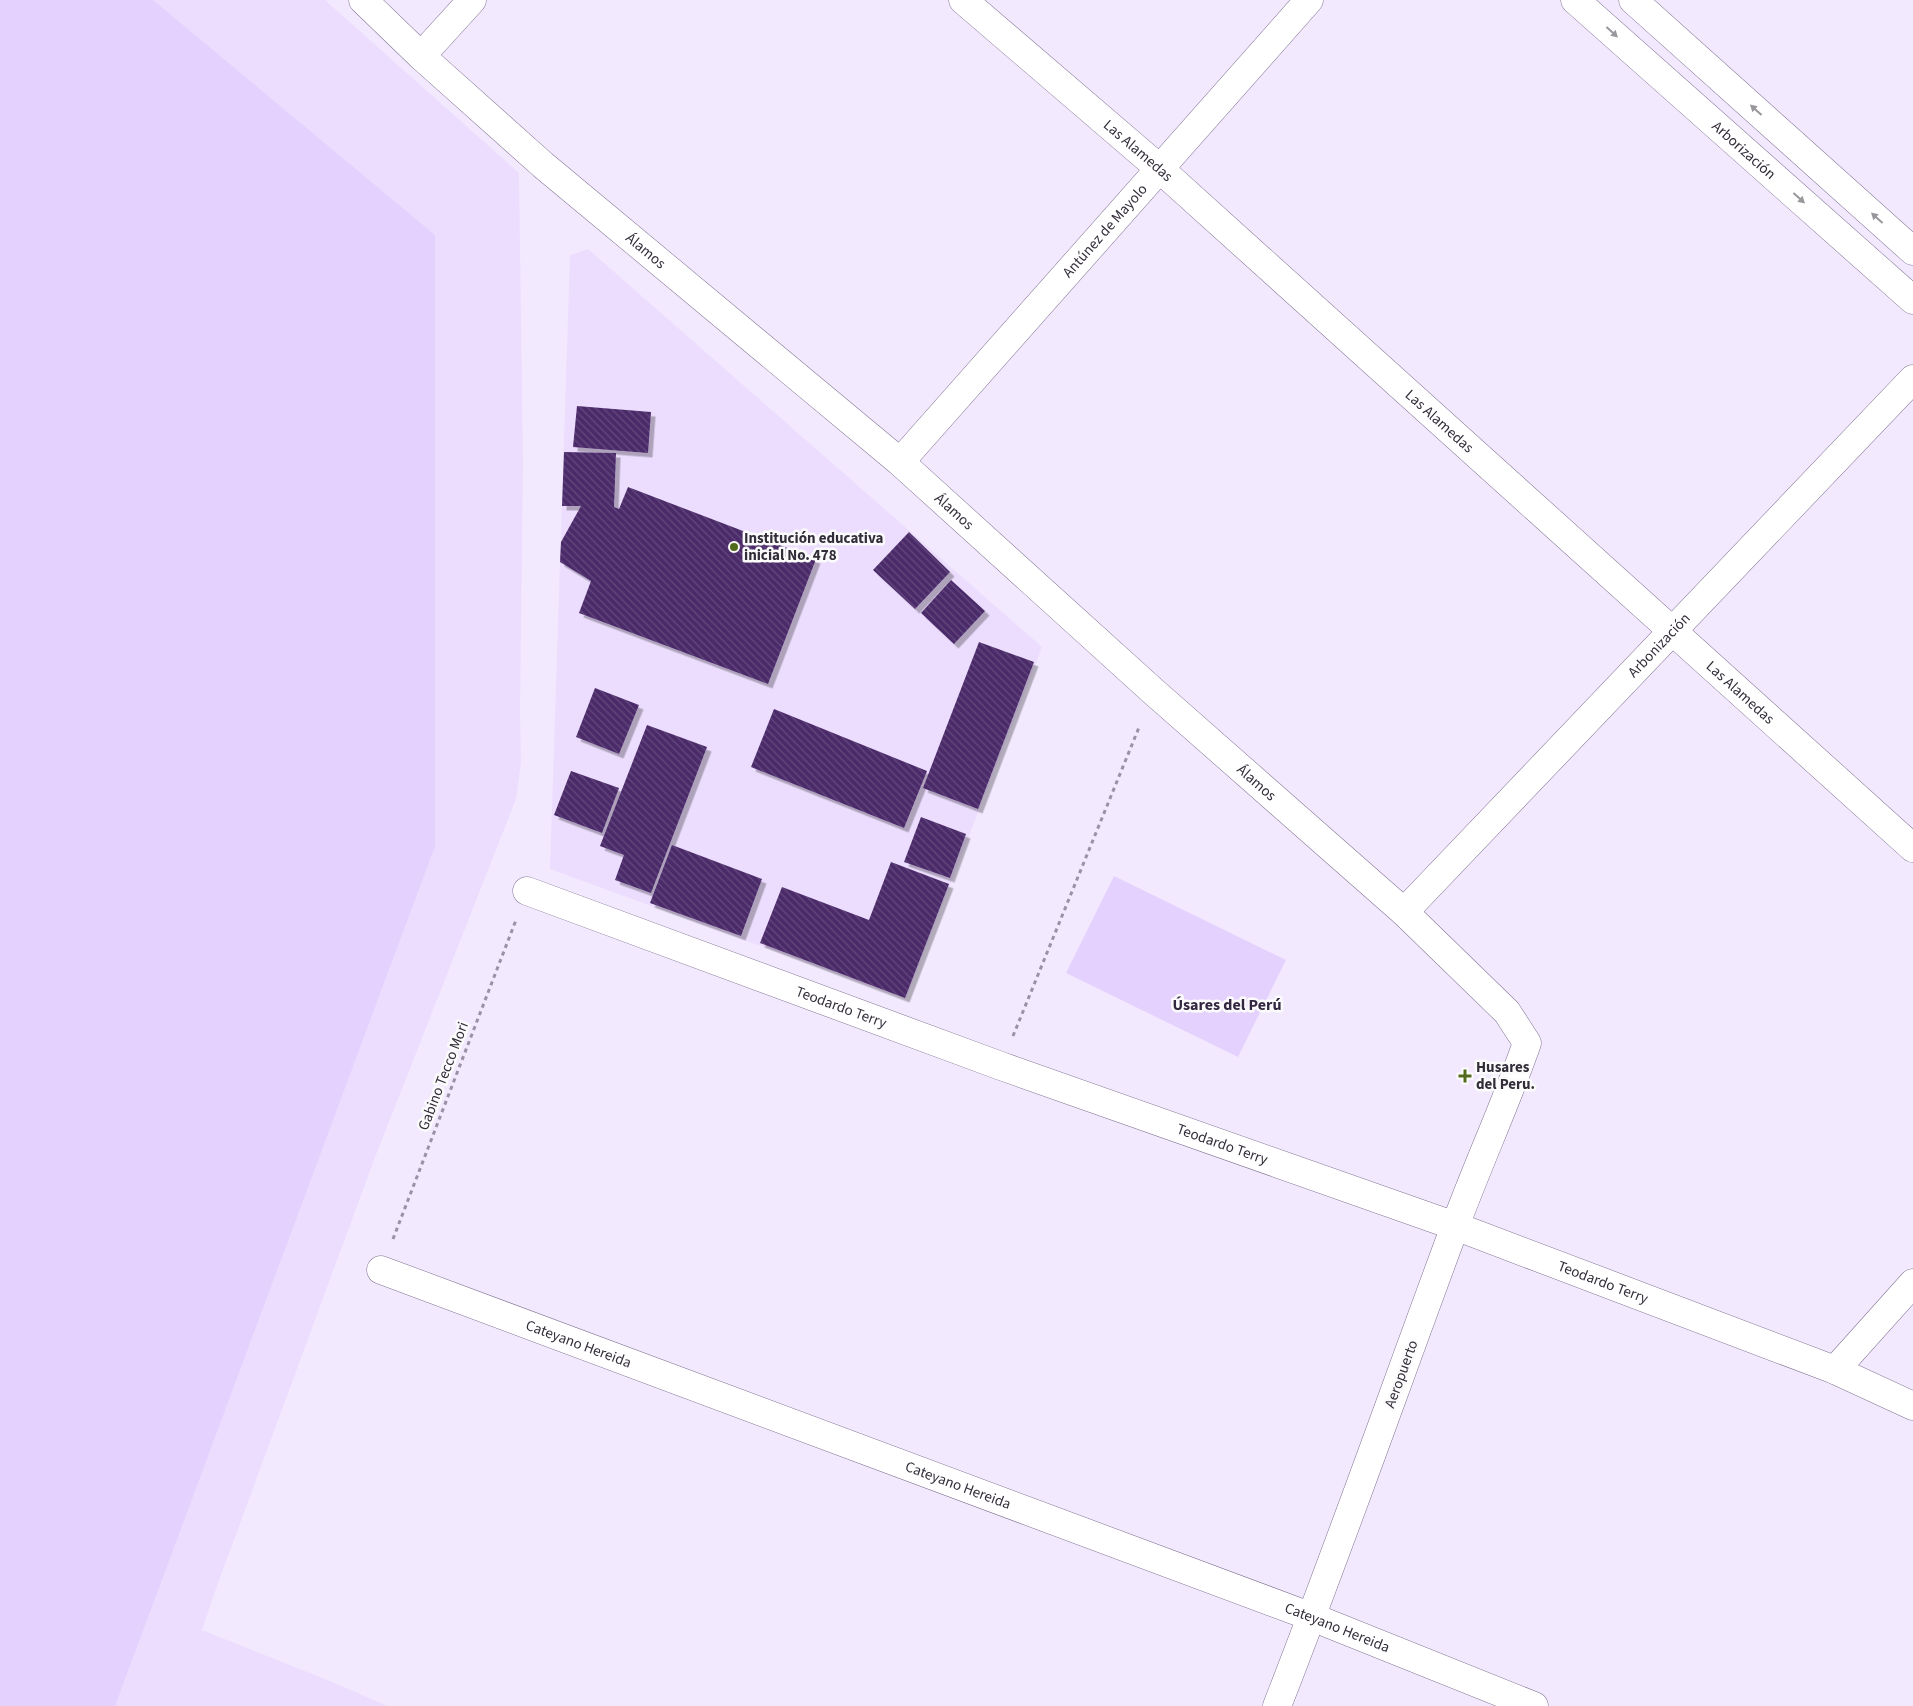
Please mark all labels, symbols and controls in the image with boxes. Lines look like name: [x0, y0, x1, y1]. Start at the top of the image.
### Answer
one-way arrow: [1605, 27, 1618, 38]
one-way arrow: [1749, 104, 1762, 115]
street label: Las Alamedas: [1099, 115, 1177, 187]
street label: Arborización: [1707, 116, 1780, 185]
street label: Antúnez de Mayolo: [1058, 179, 1153, 282]
one-way arrow: [1792, 192, 1804, 204]
one-way arrow: [1871, 212, 1883, 224]
street label: Álamos: [621, 228, 670, 274]
street label: Las Alamedas: [1400, 385, 1478, 458]
street label: Álamos: [930, 488, 978, 535]
place label: Institución educativa inicial No. 478: [744, 528, 883, 566]
marker: Institución educativa inicial No. 478: [728, 541, 740, 553]
street label: Arbonización: [1623, 608, 1695, 682]
street label: Las Alamedas: [1701, 656, 1779, 729]
street label: Álamos: [1232, 759, 1281, 806]
street label: Teodardo Terry: [793, 981, 889, 1034]
district label: Úsares del Perú: [1173, 994, 1282, 1016]
street label: Gabino Tecco Mori: [413, 1019, 474, 1133]
place label: Husares del Peru.: [1476, 1057, 1535, 1095]
marker: Husares del Peru.: [1458, 1069, 1472, 1083]
street label: Teodardo Terry: [1174, 1119, 1271, 1170]
street label: Teodardo Terry: [1555, 1256, 1651, 1309]
street label: Cateyano Hereida: [523, 1315, 634, 1373]
street label: Aeropuerto: [1379, 1337, 1423, 1411]
street label: Cateyano Hereida: [902, 1456, 1014, 1515]
street label: Cateyano Hereida: [1282, 1598, 1393, 1658]

